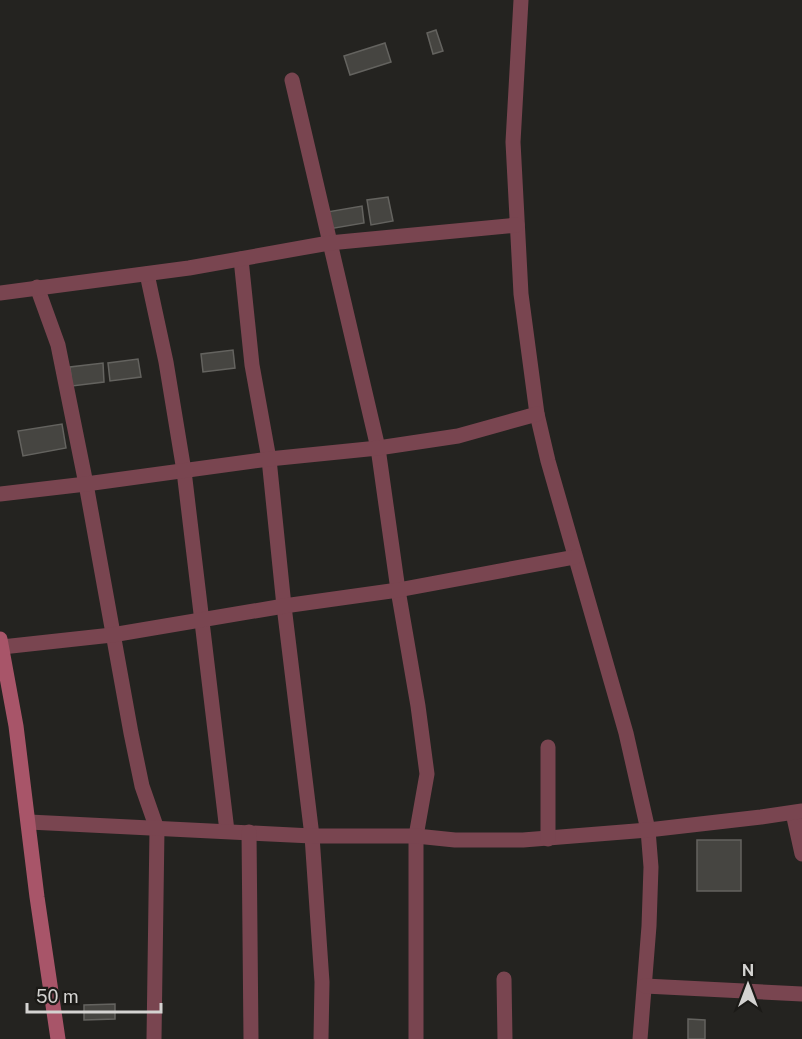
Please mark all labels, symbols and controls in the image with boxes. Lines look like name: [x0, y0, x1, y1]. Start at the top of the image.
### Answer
north arrow: [718, 955, 778, 1015]
text: N: [742, 961, 754, 980]
scale bar: [27, 976, 160, 1014]
text: 50 m: [36, 986, 79, 1007]

